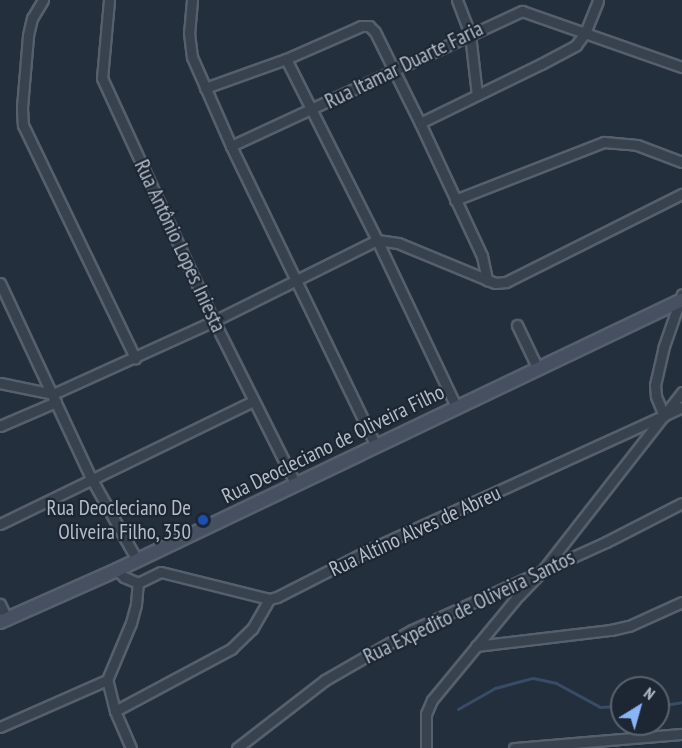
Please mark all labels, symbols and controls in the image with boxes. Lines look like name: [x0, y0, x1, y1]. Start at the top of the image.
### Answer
street label: Rua Itamar Duarte Faria: [321, 16, 487, 114]
street label: Rua Antônio Lopes Iniesta: [129, 155, 231, 337]
street label: Rua Deocleciano de Oliveira Filho: [218, 379, 448, 509]
street label: Rua Altino Alves de Abreu: [325, 480, 505, 582]
place label: Rua Deocleciano De Oliveira Filho, 350: [47, 495, 191, 545]
marker: Rua Deocleciano De Oliveira Filho, 350: [196, 513, 210, 527]
street label: Rua Expedito de Oliveira Santos: [359, 545, 579, 669]
north arrow: [610, 676, 670, 736]
text: N: [640, 683, 659, 704]

